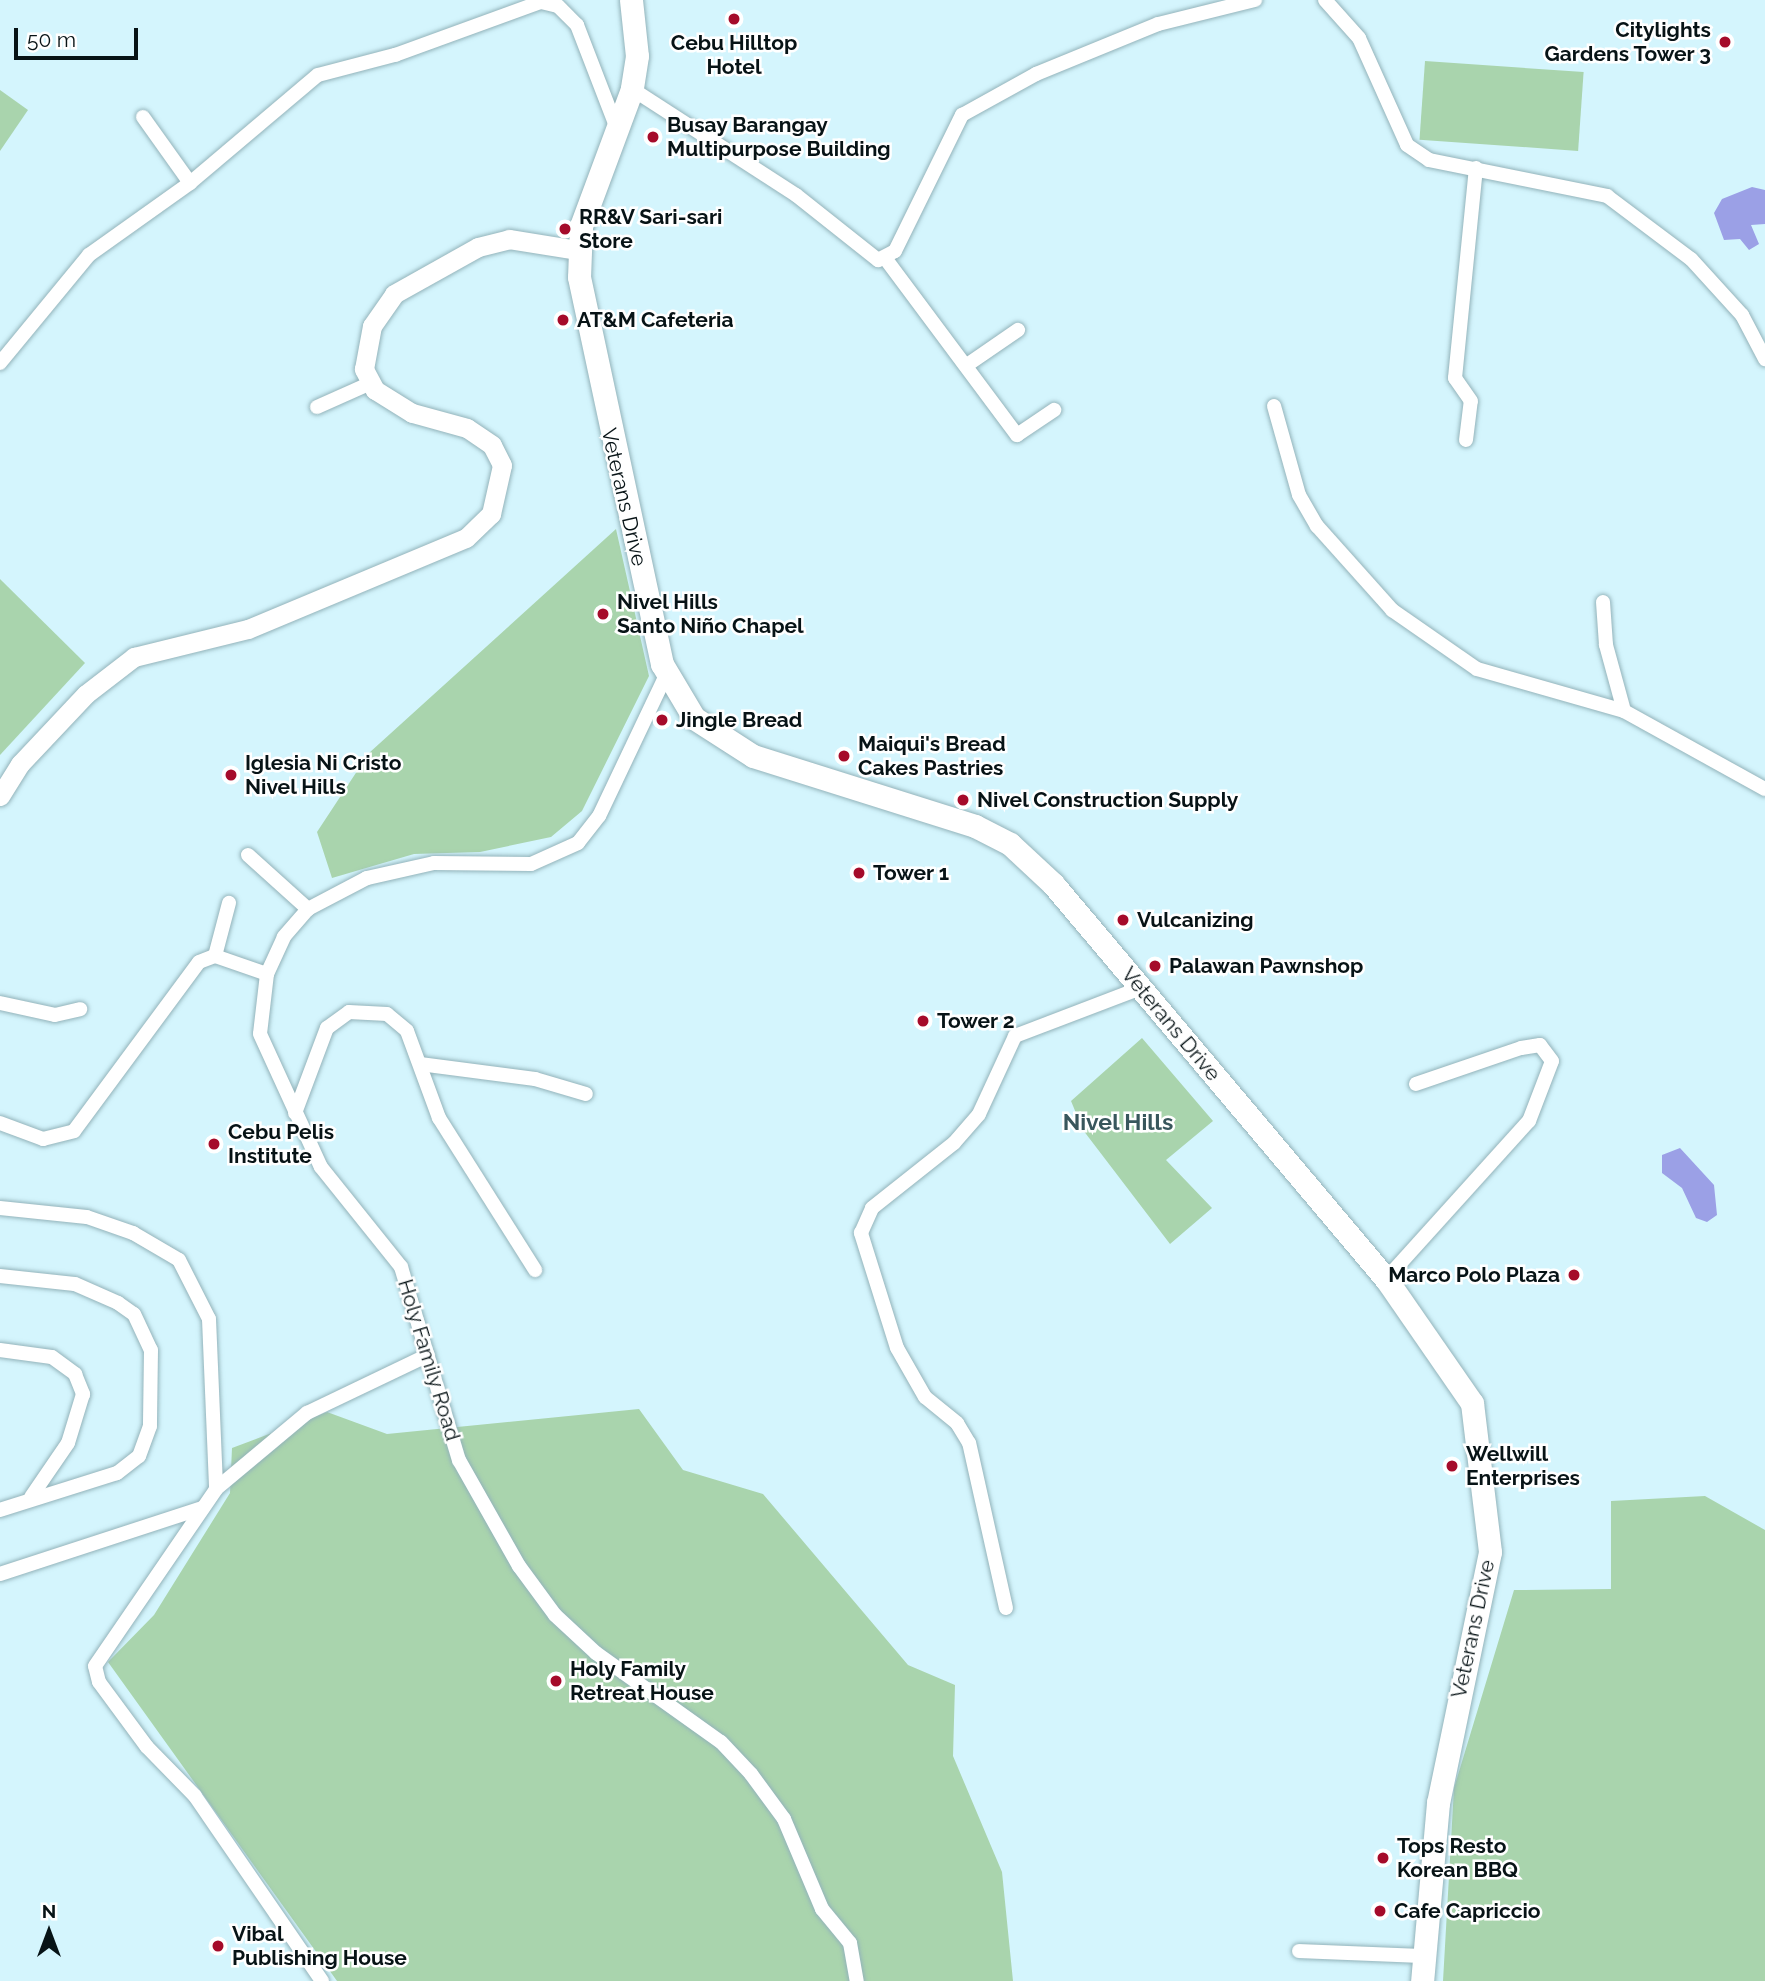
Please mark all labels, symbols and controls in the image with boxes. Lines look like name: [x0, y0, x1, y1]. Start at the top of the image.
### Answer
marker: Cebu Hilltop Hotel: [726, 11, 742, 27]
scale bar: [18, 14, 142, 58]
place label: Citylights Gardens Tower 3: [1544, 17, 1711, 67]
text: 50 m: [27, 27, 76, 52]
place label: Cebu Hilltop Hotel: [671, 30, 797, 80]
marker: Citylights Gardens Tower 3: [1717, 34, 1733, 50]
place label: Busay Barangay Multipurpose Building: [667, 112, 891, 162]
marker: Busay Barangay Multipurpose Building: [645, 129, 661, 145]
place label: RR&V Sari-sari Store: [579, 204, 723, 254]
marker: RR&V Sari-sari Store: [557, 221, 573, 237]
place label: AT&M Cafeteria: [577, 307, 733, 333]
marker: AT&M Cafeteria: [555, 312, 571, 328]
street label: Veterans Drive: [596, 426, 652, 568]
place label: Nivel Hills Santo Niño Chapel: [617, 589, 804, 639]
marker: Nivel Hills Santo Niño Chapel: [595, 606, 611, 622]
place label: Jingle Bread: [676, 707, 802, 733]
marker: Jingle Bread: [654, 712, 670, 728]
place label: Maiqui's Bread Cakes Pastries: [858, 731, 1006, 781]
marker: Maiqui's Bread Cakes Pastries: [836, 748, 852, 764]
place label: Iglesia Ni Cristo Nivel Hills: [245, 750, 401, 800]
marker: Iglesia Ni Cristo Nivel Hills: [223, 767, 239, 783]
place label: Nivel Construction Supply: [977, 787, 1239, 813]
marker: Nivel Construction Supply: [955, 792, 971, 808]
place label: Tower 1: [873, 860, 950, 886]
marker: Tower 1: [851, 865, 867, 881]
place label: Vulcanizing: [1137, 907, 1254, 933]
marker: Vulcanizing: [1115, 912, 1131, 928]
place label: Palawan Pawnshop: [1169, 953, 1363, 979]
marker: Palawan Pawnshop: [1147, 958, 1163, 974]
street label: Veterans Drive: [1116, 962, 1226, 1086]
place label: Tower 2: [937, 1008, 1015, 1034]
marker: Tower 2: [915, 1013, 931, 1029]
district label: Nivel Hills: [1062, 1108, 1174, 1136]
place label: Cebu Pelis Institute: [228, 1119, 334, 1169]
marker: Cebu Pelis Institute: [206, 1136, 222, 1152]
place label: Marco Polo Plaza: [1388, 1262, 1560, 1288]
marker: Marco Polo Plaza: [1566, 1267, 1582, 1283]
street label: Holy Family Road: [392, 1276, 466, 1444]
place label: Wellwill Enterprises: [1466, 1441, 1580, 1491]
marker: Wellwill Enterprises: [1444, 1458, 1460, 1474]
street label: Veterans Drive: [1446, 1557, 1500, 1701]
place label: Holy Family Retreat House: [570, 1656, 714, 1706]
marker: Holy Family Retreat House: [548, 1673, 564, 1689]
place label: Tops Resto Korean BBQ: [1397, 1833, 1518, 1883]
marker: Tops Resto Korean BBQ: [1375, 1850, 1391, 1866]
north arrow: [14, 1897, 84, 1967]
place label: Cafe Capriccio: [1394, 1898, 1541, 1924]
text: N: [42, 1900, 56, 1922]
marker: Cafe Capriccio: [1372, 1903, 1388, 1919]
place label: Vibal Publishing House: [232, 1921, 407, 1971]
marker: Vibal Publishing House: [210, 1938, 226, 1954]

